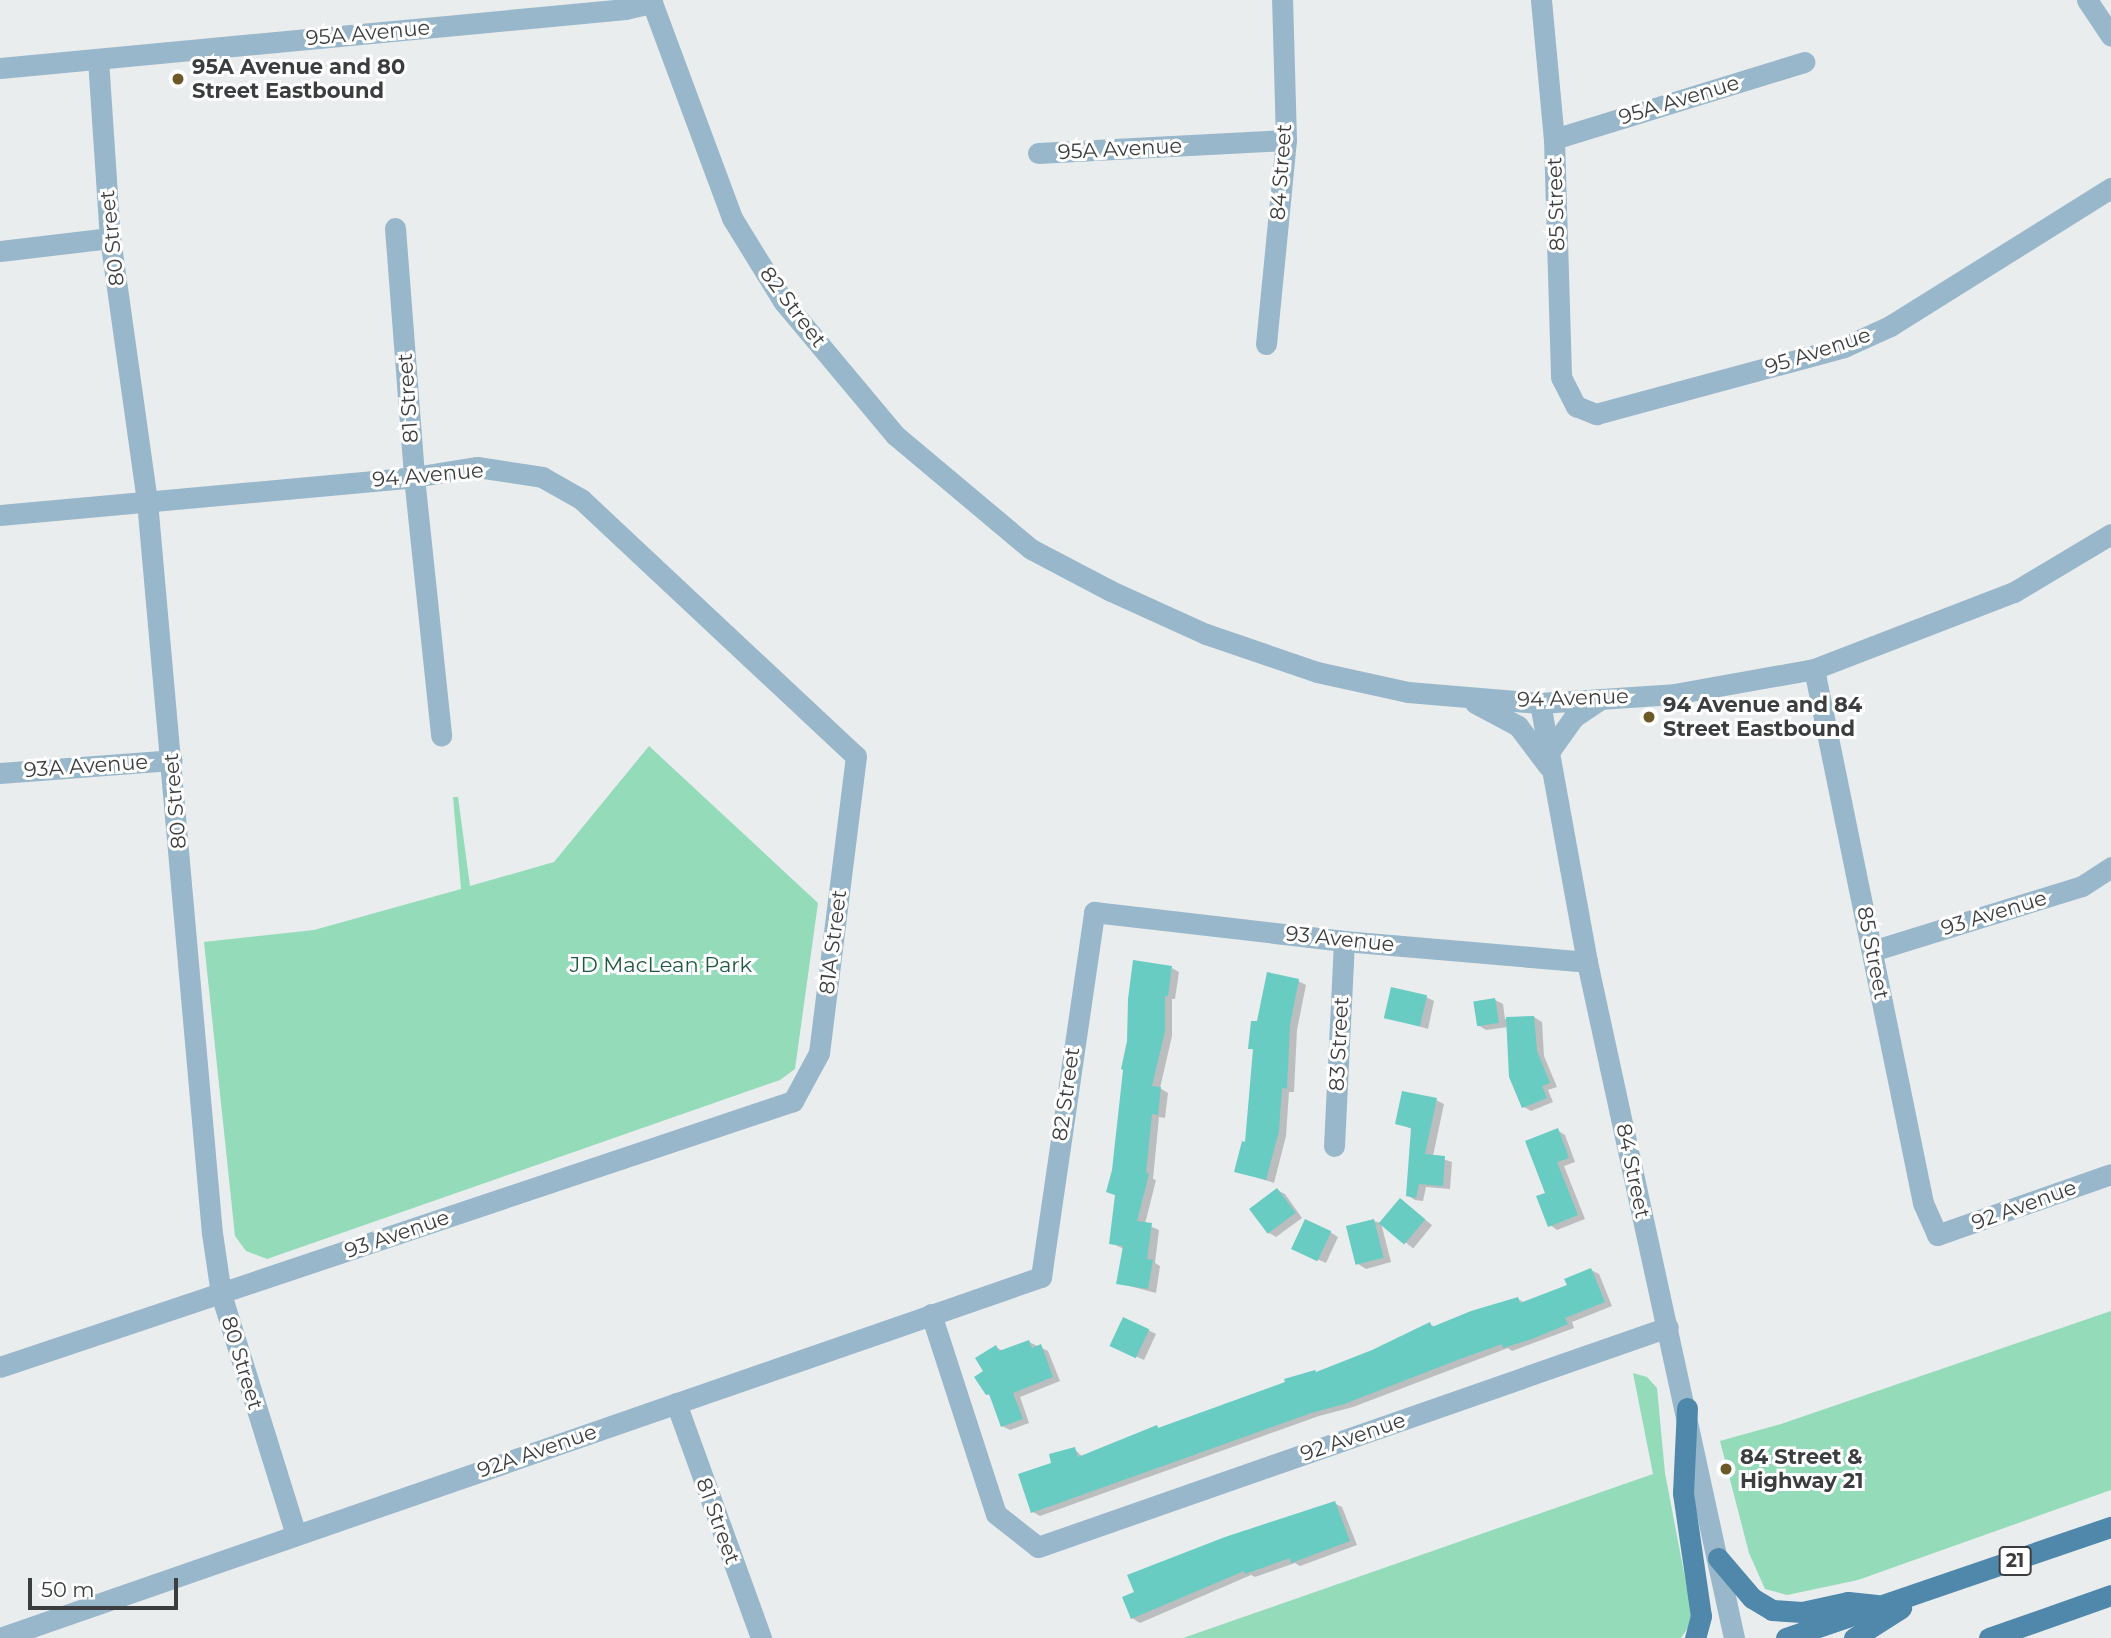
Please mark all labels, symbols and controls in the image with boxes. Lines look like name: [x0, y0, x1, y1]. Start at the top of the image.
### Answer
street label: 95A Avenue: [305, 15, 431, 51]
place label: 95A Avenue and 80 Street Eastbound: [192, 54, 405, 104]
street label: 95A Avenue: [1616, 70, 1742, 130]
marker: 95A Avenue and 80 Street Eastbound: [170, 71, 186, 87]
street label: 84 Street: [1265, 123, 1297, 221]
street label: 95A Avenue: [1057, 133, 1183, 165]
street label: 85 Street: [1542, 156, 1570, 252]
street label: 80 Street: [94, 189, 130, 287]
street label: 82 Street: [755, 262, 831, 352]
street label: 95 Avenue: [1762, 322, 1874, 380]
street label: 81 Street: [392, 352, 424, 444]
street label: 94 Avenue: [371, 458, 485, 492]
street label: 94 Avenue: [1517, 683, 1629, 713]
place label: 94 Avenue and 84 Street Eastbound: [1663, 692, 1862, 742]
marker: 94 Avenue and 84 Street Eastbound: [1641, 709, 1657, 725]
street label: 93A Avenue: [23, 749, 149, 783]
street label: 80 Street: [158, 752, 192, 850]
street label: 93 Avenue: [1938, 885, 2050, 941]
street label: 81A Street: [814, 888, 852, 996]
street label: 85 Street: [1852, 904, 1894, 1002]
street label: 93 Avenue: [1284, 921, 1396, 957]
park label: JD MacLean Park: [570, 952, 752, 978]
street label: 83 Street: [1324, 996, 1354, 1092]
street label: 82 Street: [1047, 1046, 1085, 1142]
street label: 84 Street: [1611, 1121, 1655, 1221]
street label: 92 Avenue: [1968, 1174, 2080, 1236]
street label: 93 Avenue: [341, 1204, 453, 1264]
street label: 80 Street: [216, 1313, 268, 1413]
street label: 92 Avenue: [1297, 1407, 1409, 1467]
street label: 92A Avenue: [474, 1419, 600, 1483]
place label: 84 Street & Highway 21: [1740, 1444, 1863, 1494]
marker: 84 Street & Highway 21: [1718, 1461, 1734, 1477]
street label: 81 Street: [691, 1474, 745, 1568]
road number: 21: [1997, 1546, 2032, 1576]
scale bar: [32, 1564, 182, 1608]
text: 50 m: [41, 1577, 95, 1602]

